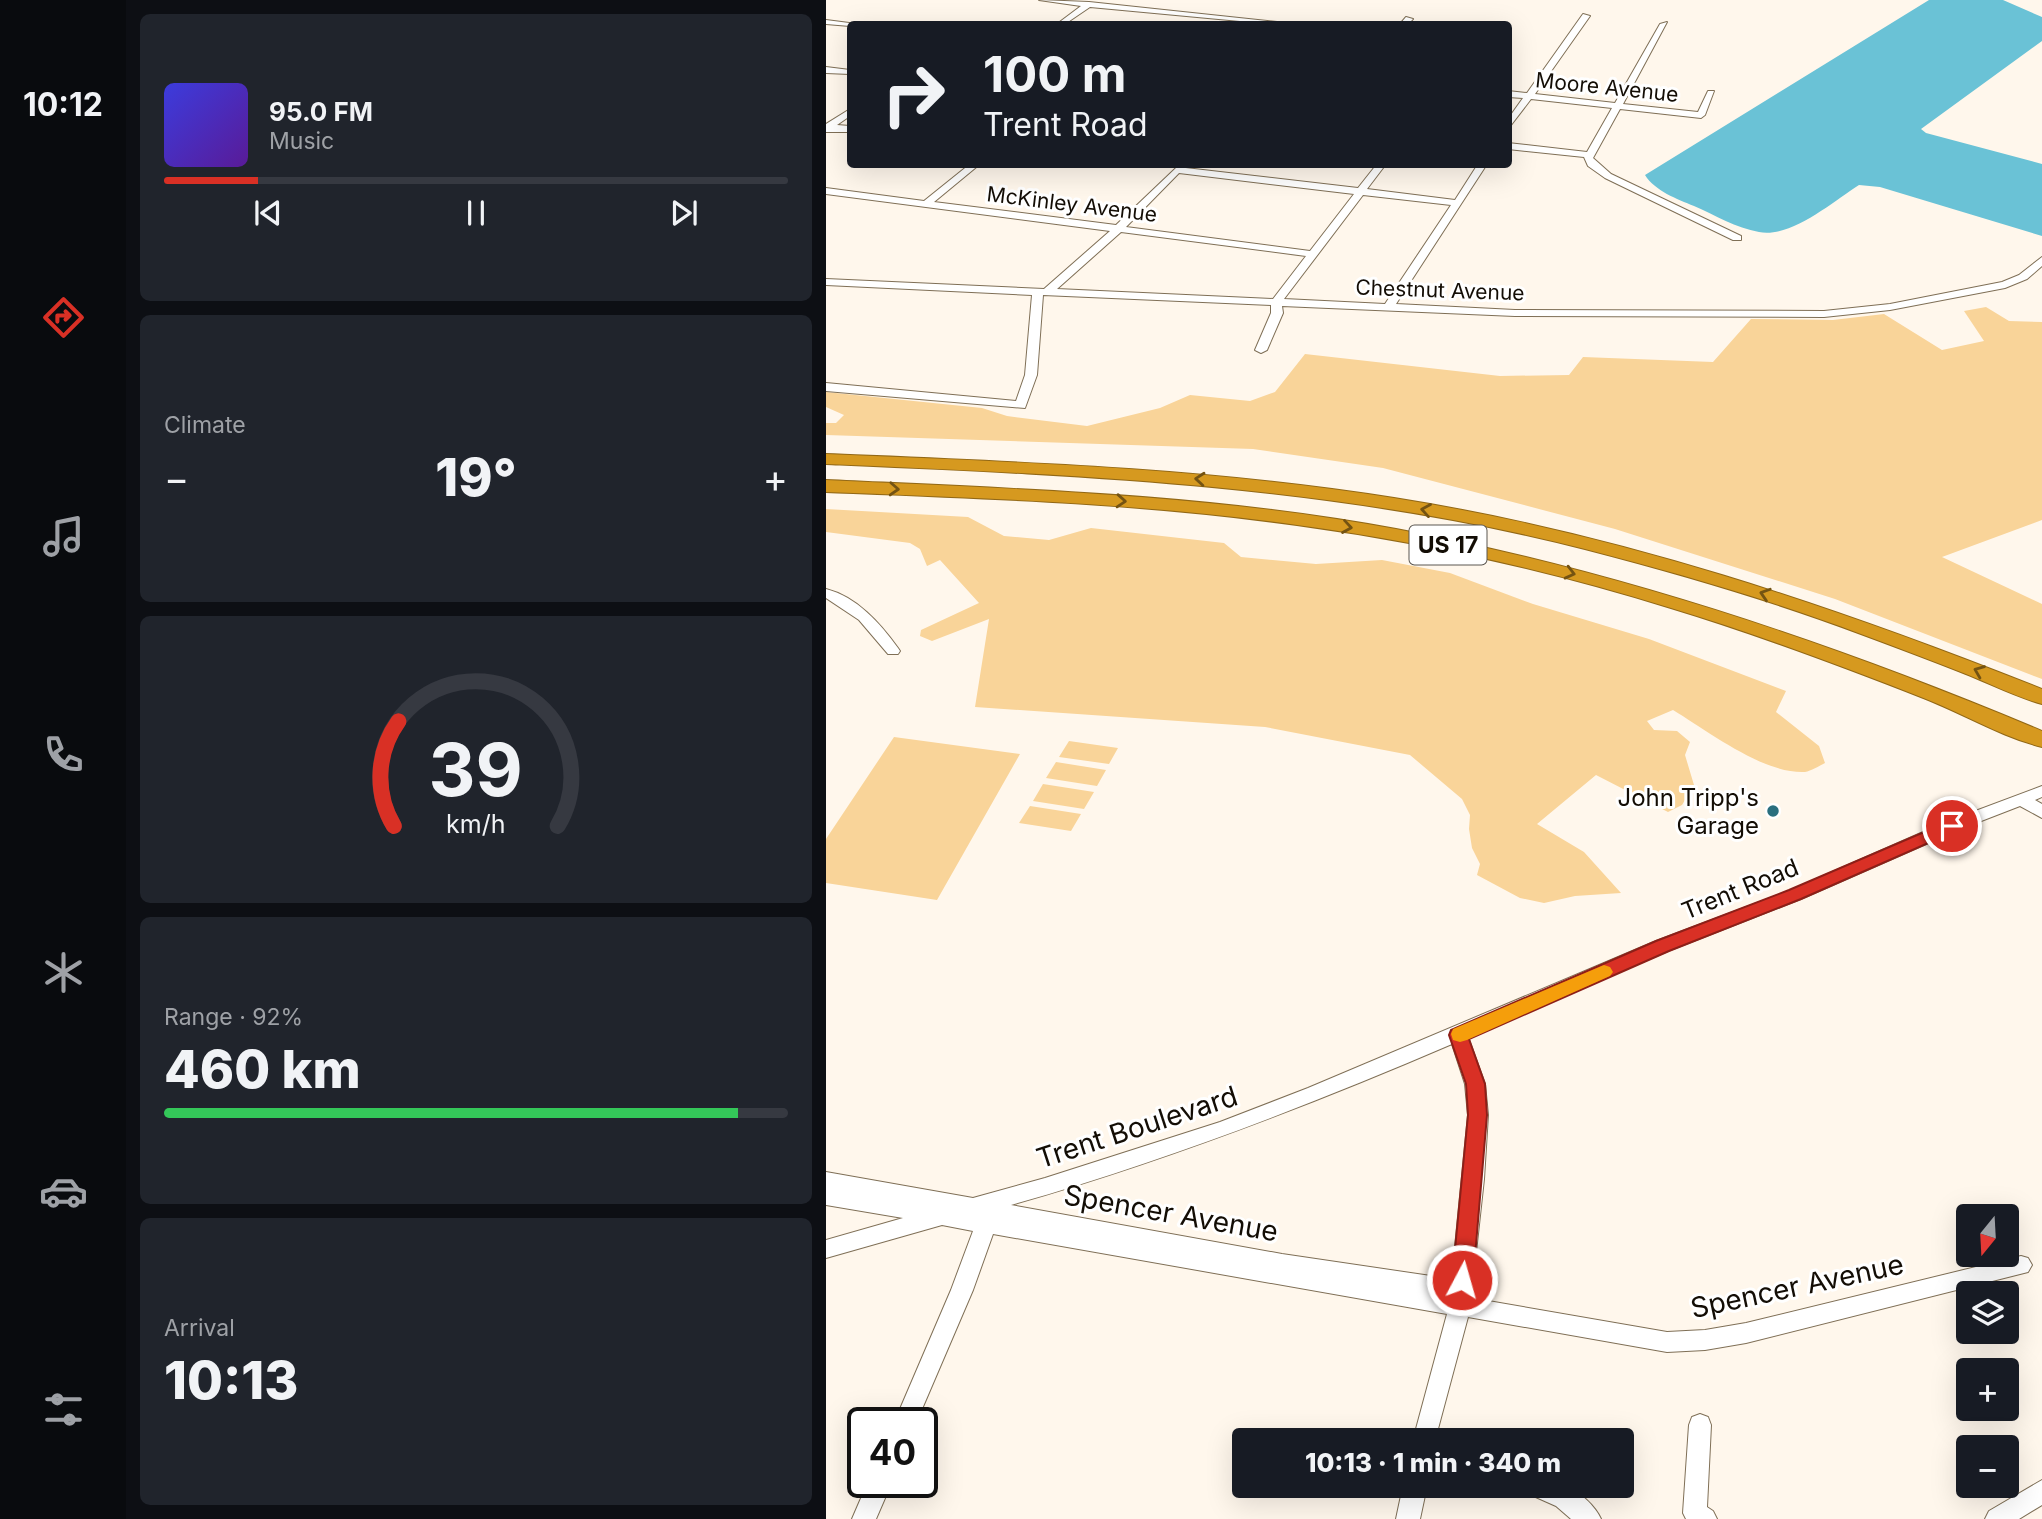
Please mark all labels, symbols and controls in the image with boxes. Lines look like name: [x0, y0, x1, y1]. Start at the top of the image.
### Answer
text: 100 m: [983, 45, 1127, 104]
icon: right: [868, 49, 959, 140]
street label: Moore Avenue: [1534, 67, 1680, 107]
text: 10:12: [23, 85, 103, 124]
text: 95.0 FM: [269, 96, 373, 127]
text: Trent Road: [983, 105, 1148, 144]
text: Music: [269, 127, 334, 155]
street label: McKinley Avenue: [985, 181, 1159, 227]
icon: previous: [249, 194, 287, 232]
icon: pause: [457, 194, 495, 232]
icon: next: [665, 194, 703, 232]
street label: Chestnut Avenue: [1355, 275, 1525, 305]
icon: directions: [39, 293, 88, 342]
text: Climate: [164, 411, 246, 439]
text: 19°: [435, 446, 517, 509]
text: −: [164, 455, 189, 501]
text: +: [763, 455, 788, 501]
one-way arrow: [1195, 472, 1206, 487]
one-way arrow: [889, 481, 900, 496]
one-way arrow: [1116, 493, 1127, 508]
one-way arrow: [1420, 503, 1432, 518]
icon: music: [39, 512, 88, 561]
one-way arrow: [1341, 519, 1353, 534]
road number: US 17: [1410, 526, 1486, 565]
one-way arrow: [1564, 565, 1576, 579]
one-way arrow: [1759, 588, 1771, 603]
one-way arrow: [1974, 666, 1986, 680]
text: 39: [429, 725, 523, 814]
icon: phone: [39, 730, 88, 779]
place label: John Tripp's Garage: [1618, 783, 1759, 840]
pin: [1922, 796, 1982, 856]
marker: John Tripp's Garage: [1765, 803, 1781, 819]
icon: arrive: [1933, 807, 1971, 845]
text: km/h: [446, 808, 506, 838]
street label: Trent Road: [1677, 852, 1803, 926]
icon: climate: [39, 948, 88, 997]
text: Range · 92%: [164, 1003, 303, 1031]
text: 460 km: [164, 1038, 361, 1101]
street label: Trent Boulevard: [1032, 1079, 1242, 1175]
icon: car: [39, 1167, 88, 1216]
street label: Spencer Avenue: [1061, 1177, 1281, 1249]
north arrow: [1956, 1204, 2020, 1267]
map controls: [1956, 1204, 2019, 1498]
position arrow: [1425, 1243, 1499, 1317]
street label: Spencer Avenue: [1687, 1247, 1907, 1325]
button: layers: [1956, 1281, 2019, 1344]
text: Arrival: [164, 1314, 235, 1342]
text: 10:13: [164, 1349, 298, 1412]
button: +: [1956, 1358, 2019, 1421]
icon: filters: [39, 1385, 88, 1434]
speed limit sign: 40: [847, 1407, 938, 1498]
button: −: [1956, 1435, 2019, 1498]
text: 10:13 · 1 min · 340 m: [1305, 1447, 1561, 1478]

